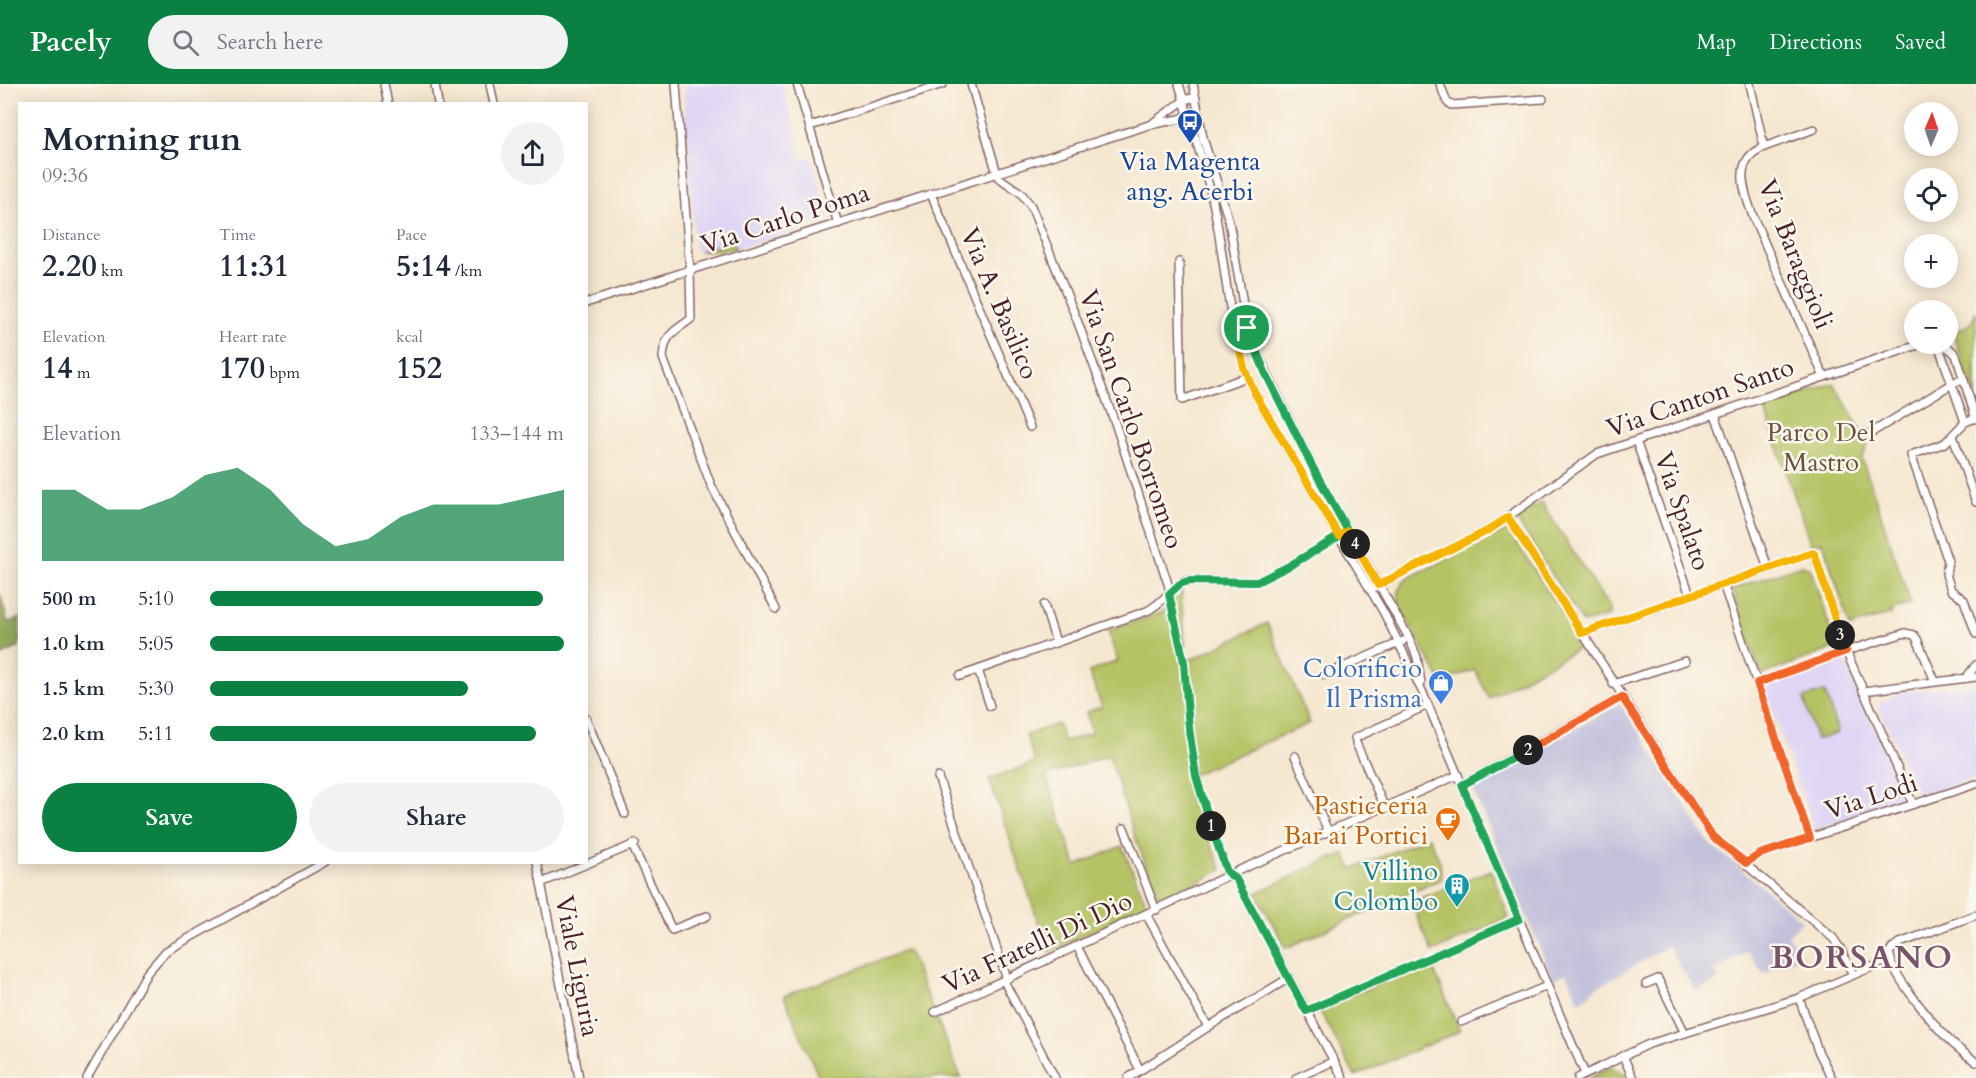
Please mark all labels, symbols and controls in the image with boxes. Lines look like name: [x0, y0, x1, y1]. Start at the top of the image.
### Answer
search box: [148, 15, 568, 69]
text: Pacely: [30, 23, 112, 61]
icon: search: [169, 26, 202, 59]
text: Search here: [217, 27, 323, 57]
text: Map: [1696, 28, 1736, 57]
text: Directions: [1769, 28, 1862, 57]
text: Saved: [1895, 28, 1946, 57]
north arrow: [1904, 102, 1958, 156]
map controls: [1904, 102, 1958, 354]
bus stop icon: Via Magenta ang. Acerbi: [1175, 107, 1205, 145]
text: Morning run: [42, 117, 242, 162]
button: share: [501, 122, 564, 185]
place label: Via Magenta ang. Acerbi: [1120, 144, 1260, 209]
text: 09:36: [42, 162, 88, 189]
button: locate: [1904, 168, 1958, 222]
street label: Via Baraggioli: [1750, 174, 1841, 334]
street label: Via Carlo Poma: [696, 175, 874, 262]
street label: Via A. Basilico: [952, 222, 1047, 384]
text: Distance: [42, 224, 100, 246]
text: Time: [219, 224, 256, 246]
text: Pace: [396, 224, 427, 246]
button: +: [1904, 234, 1958, 288]
text: 2.20: [42, 246, 97, 287]
text: 11:31: [219, 246, 289, 287]
text: 5:14: [396, 246, 451, 287]
text: km: [97, 260, 123, 282]
text: /km: [451, 260, 482, 282]
street label: Via San Carlo Borromeo: [1071, 285, 1192, 553]
button: −: [1904, 300, 1958, 354]
pin: [1221, 302, 1272, 353]
icon: arrive: [1230, 311, 1263, 344]
text: Elevation: [42, 326, 106, 348]
text: Heart rate: [219, 326, 287, 348]
text: kcal: [396, 326, 423, 348]
text: 14: [42, 348, 73, 389]
text: 170: [219, 348, 265, 389]
text: 152: [396, 348, 442, 389]
street label: Via Canton Santo: [1602, 349, 1798, 446]
text: m: [73, 362, 91, 384]
text: bpm: [265, 362, 300, 384]
park label: Parco Del Mastro: [1767, 415, 1876, 480]
text: Elevation: [42, 420, 121, 447]
text: 133–144 m: [469, 420, 564, 447]
street label: Via Spalato: [1646, 447, 1719, 575]
pin: 4: [1340, 529, 1370, 559]
text: 4: [1351, 533, 1359, 555]
text: 500 m: [42, 585, 97, 612]
text: 5:10: [138, 585, 174, 612]
pin: 3: [1825, 620, 1855, 650]
text: 3: [1836, 624, 1844, 646]
text: 1.0 km: [42, 630, 105, 657]
text: 5:05: [138, 630, 174, 657]
place label: Colorificio Il Prisma: [1303, 651, 1422, 716]
shop icon: Colorificio Il Prisma: [1426, 668, 1456, 706]
text: 1.5 km: [42, 675, 105, 702]
text: 5:30: [138, 675, 174, 702]
text: 2.0 km: [42, 720, 105, 747]
text: 5:11: [138, 720, 174, 747]
pin: 2: [1513, 735, 1543, 765]
text: 2: [1524, 739, 1532, 761]
street label: Via Lodi: [1820, 765, 1922, 828]
button: Save: [42, 783, 297, 852]
button: Share: [309, 783, 564, 852]
place label: Pasticceria Bar ai Portici: [1283, 788, 1428, 853]
cafe icon: Pasticceria Bar ai Portici: [1433, 805, 1463, 843]
pin: 1: [1196, 811, 1226, 841]
text: 1: [1207, 815, 1215, 837]
place label: Villino Colombo: [1333, 854, 1438, 919]
building icon: Villino Colombo: [1442, 871, 1472, 909]
street label: Via Fratelli Di Dio: [937, 883, 1138, 1002]
street label: Viale Liguria: [547, 893, 608, 1040]
district label: BORSANO: [1770, 936, 1954, 980]

